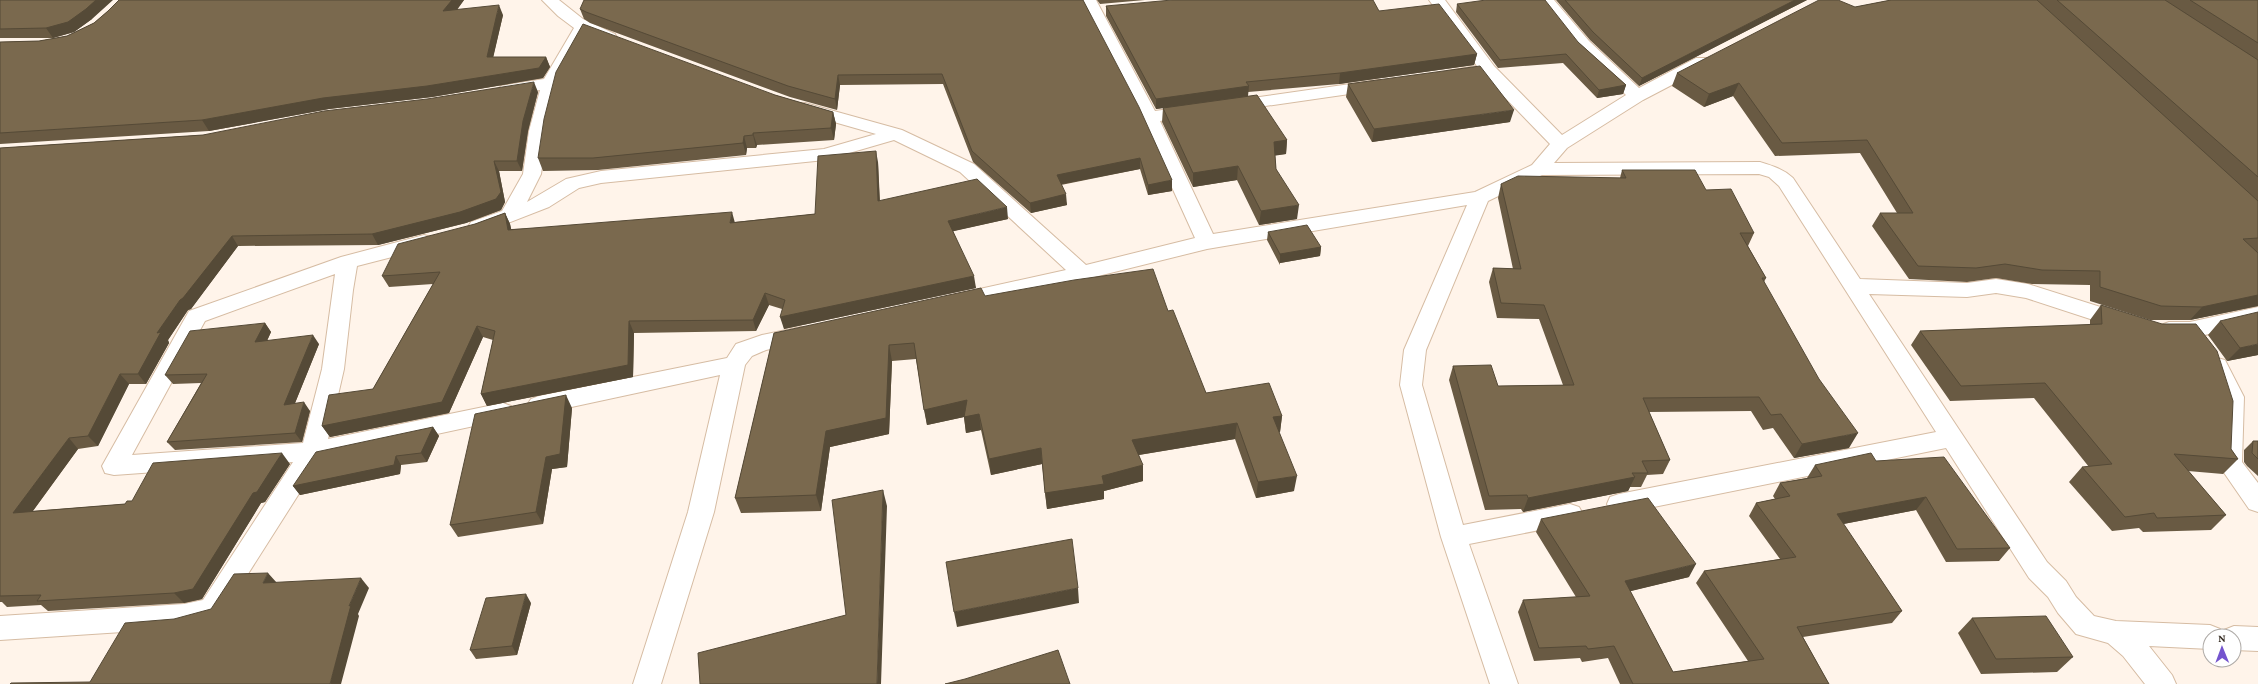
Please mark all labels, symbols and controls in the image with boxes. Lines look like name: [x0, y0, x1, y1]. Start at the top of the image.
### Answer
north arrow: [2202, 628, 2242, 668]
text: N: [2218, 632, 2226, 644]

